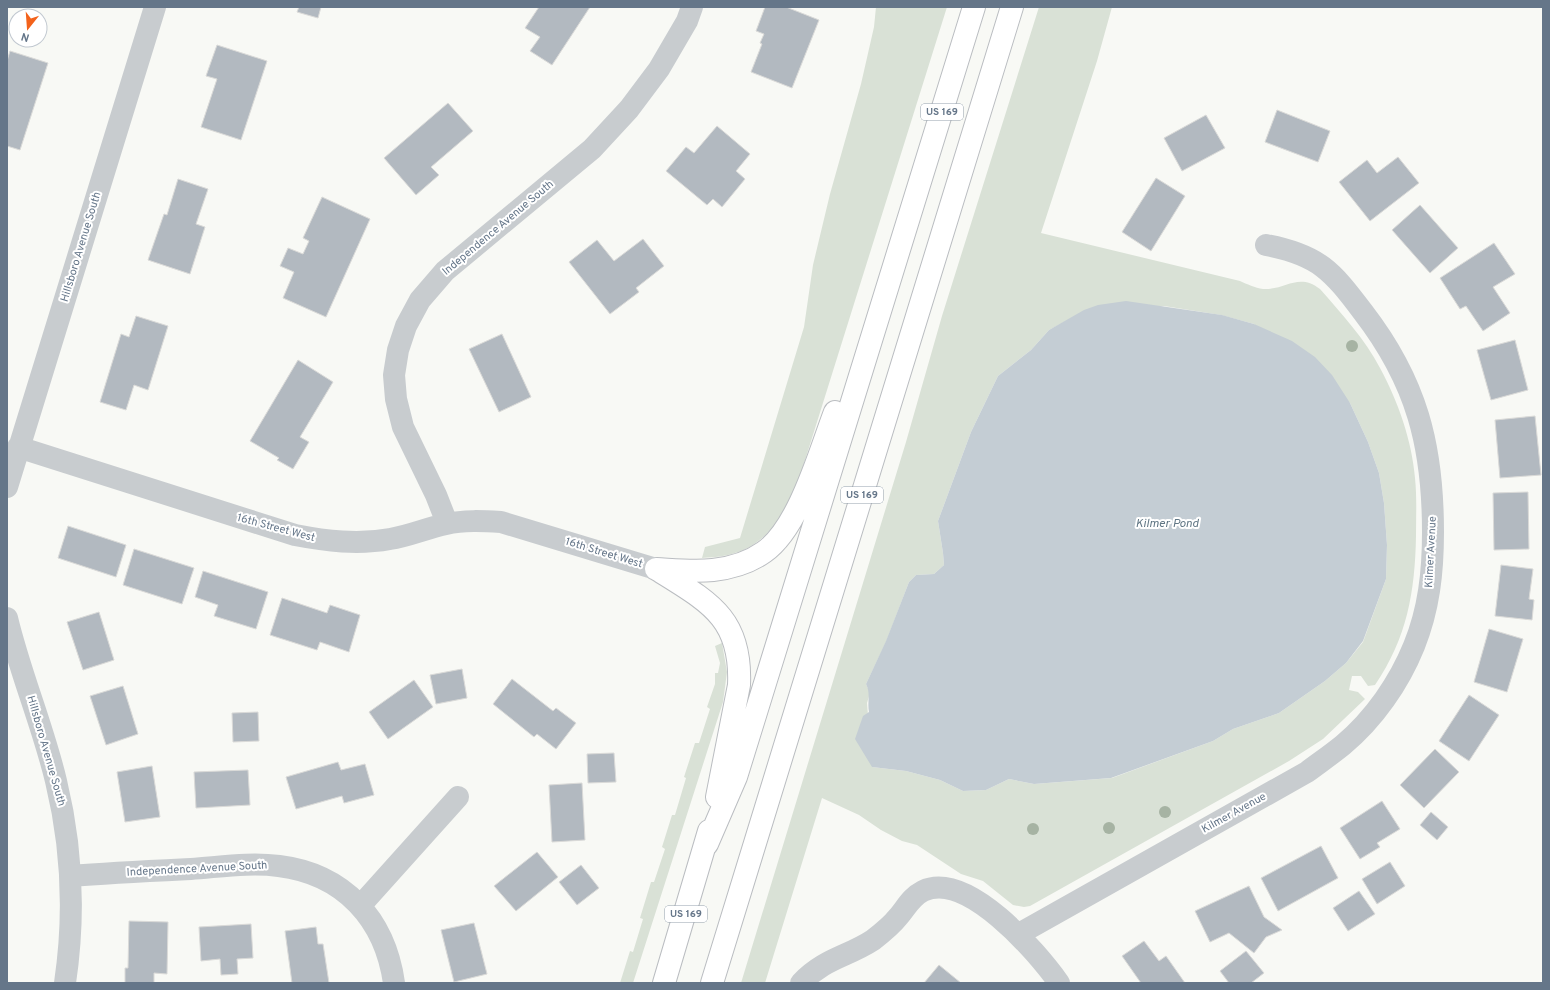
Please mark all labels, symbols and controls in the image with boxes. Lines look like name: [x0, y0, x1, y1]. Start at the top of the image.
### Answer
north arrow: [8, 8, 48, 48]
text: N: [20, 29, 31, 44]
road number: US 169: [921, 104, 963, 120]
street label: Independence Avenue South: [440, 177, 556, 279]
street label: Hillsboro Avenue South: [58, 190, 104, 304]
road number: US 169: [841, 487, 883, 503]
street label: 16th Street West: [236, 511, 316, 545]
water label: Kilmer Pond: [1135, 516, 1200, 532]
street label: Kilmer Avenue: [1422, 516, 1440, 588]
street label: 16th Street West: [564, 535, 644, 571]
street label: Hillsboro Avenue South: [24, 694, 68, 808]
street label: Kilmer Avenue: [1199, 789, 1269, 836]
street label: Independence Avenue South: [126, 858, 268, 880]
road number: US 169: [665, 906, 707, 922]

